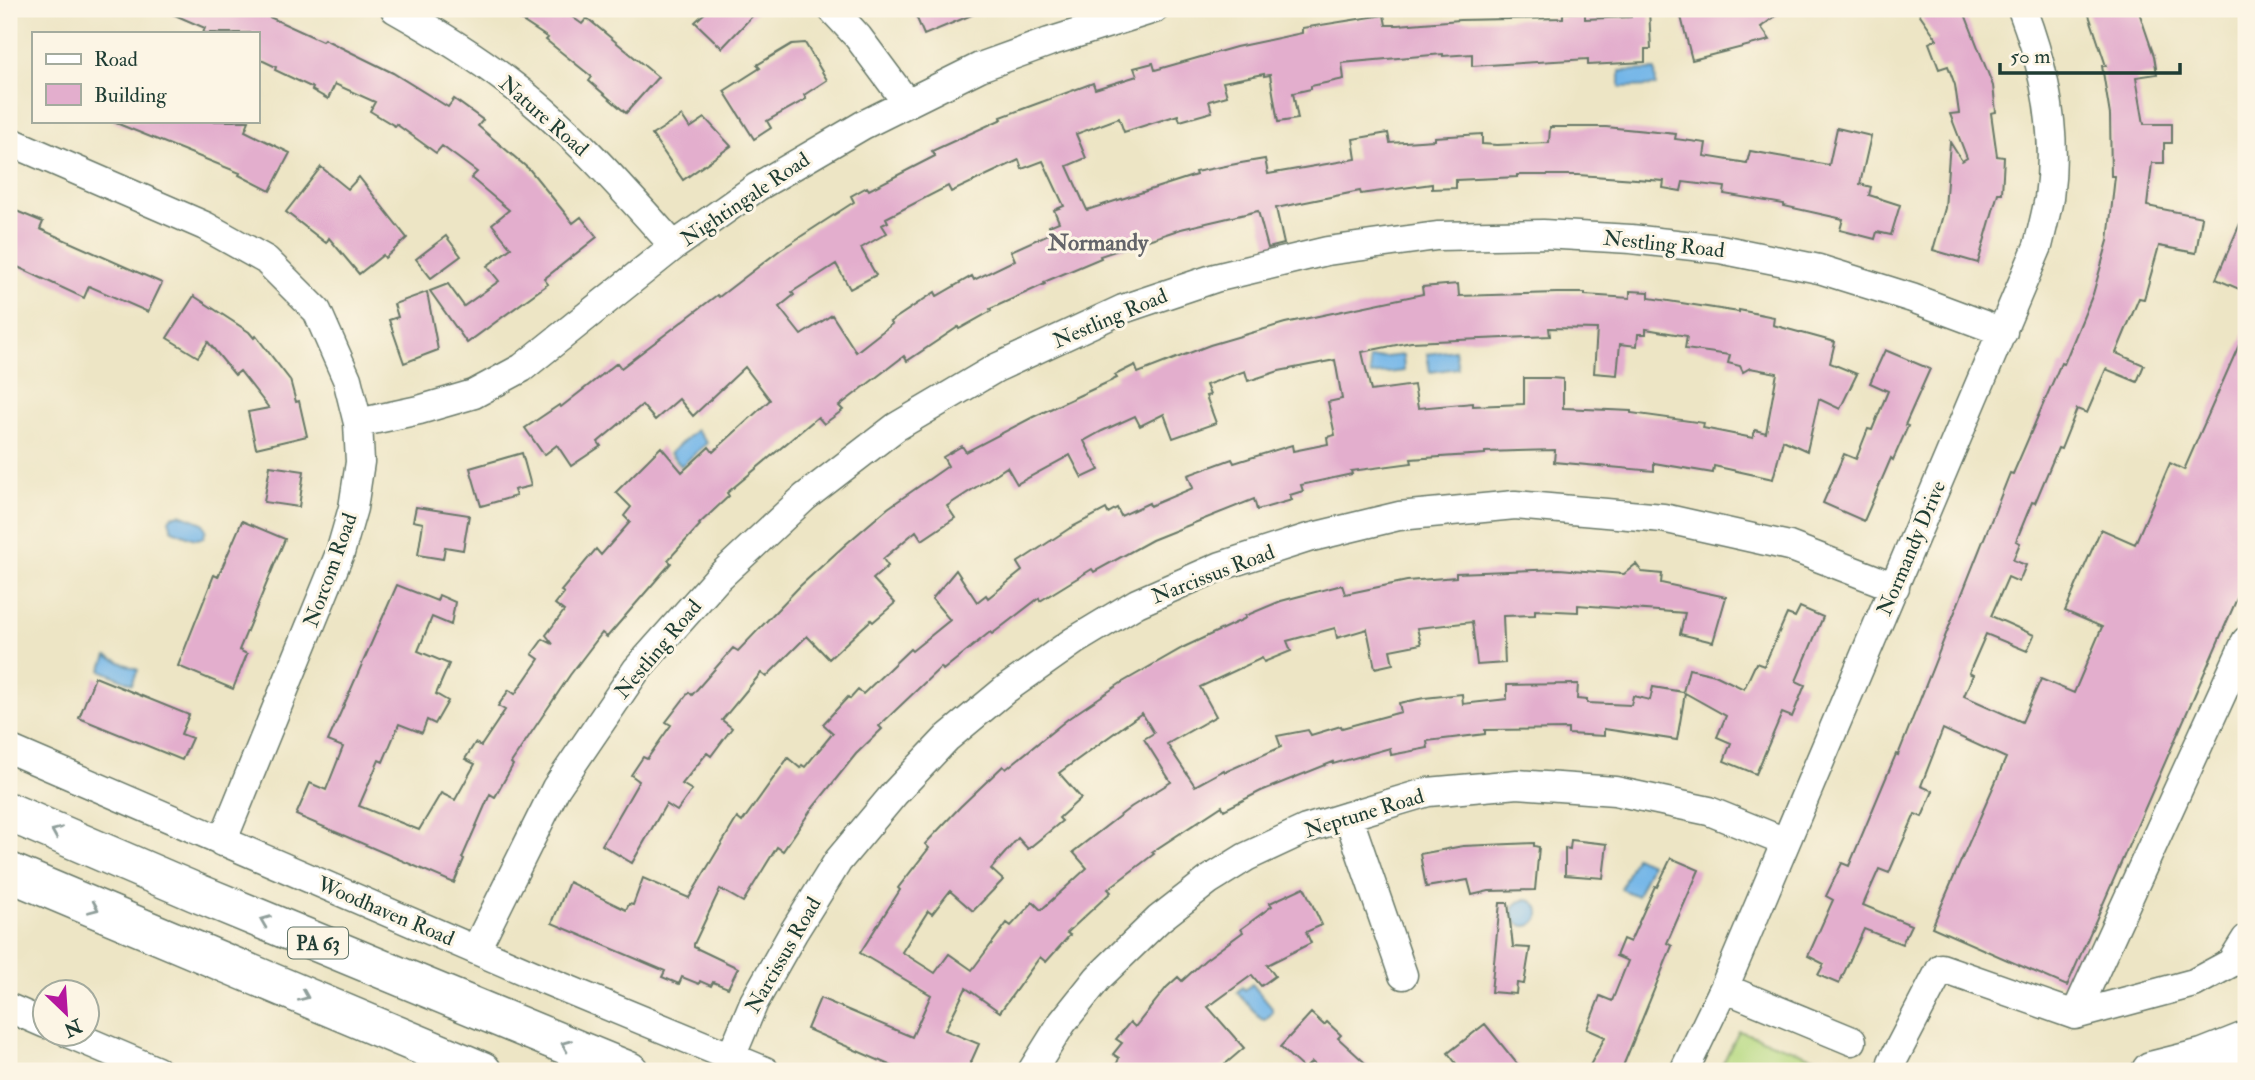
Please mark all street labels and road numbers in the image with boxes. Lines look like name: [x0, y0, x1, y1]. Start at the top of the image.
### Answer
street label: Nature Road: [494, 70, 594, 163]
street label: Nightingale Road: [676, 146, 816, 253]
street label: Nestling Road: [1602, 225, 1726, 264]
street label: Nestling Road: [1049, 282, 1172, 355]
street label: Normandy Drive: [1871, 476, 1952, 620]
street label: Norcom Road: [297, 509, 364, 631]
street label: Narcissus Road: [1148, 538, 1279, 610]
street label: Nestling Road: [609, 594, 708, 705]
street label: Neptune Road: [1301, 782, 1428, 844]
street label: Woodhaven Road: [312, 870, 459, 953]
street label: Narcissus Road: [739, 892, 828, 1018]
road number: PA 63: [288, 928, 348, 959]

